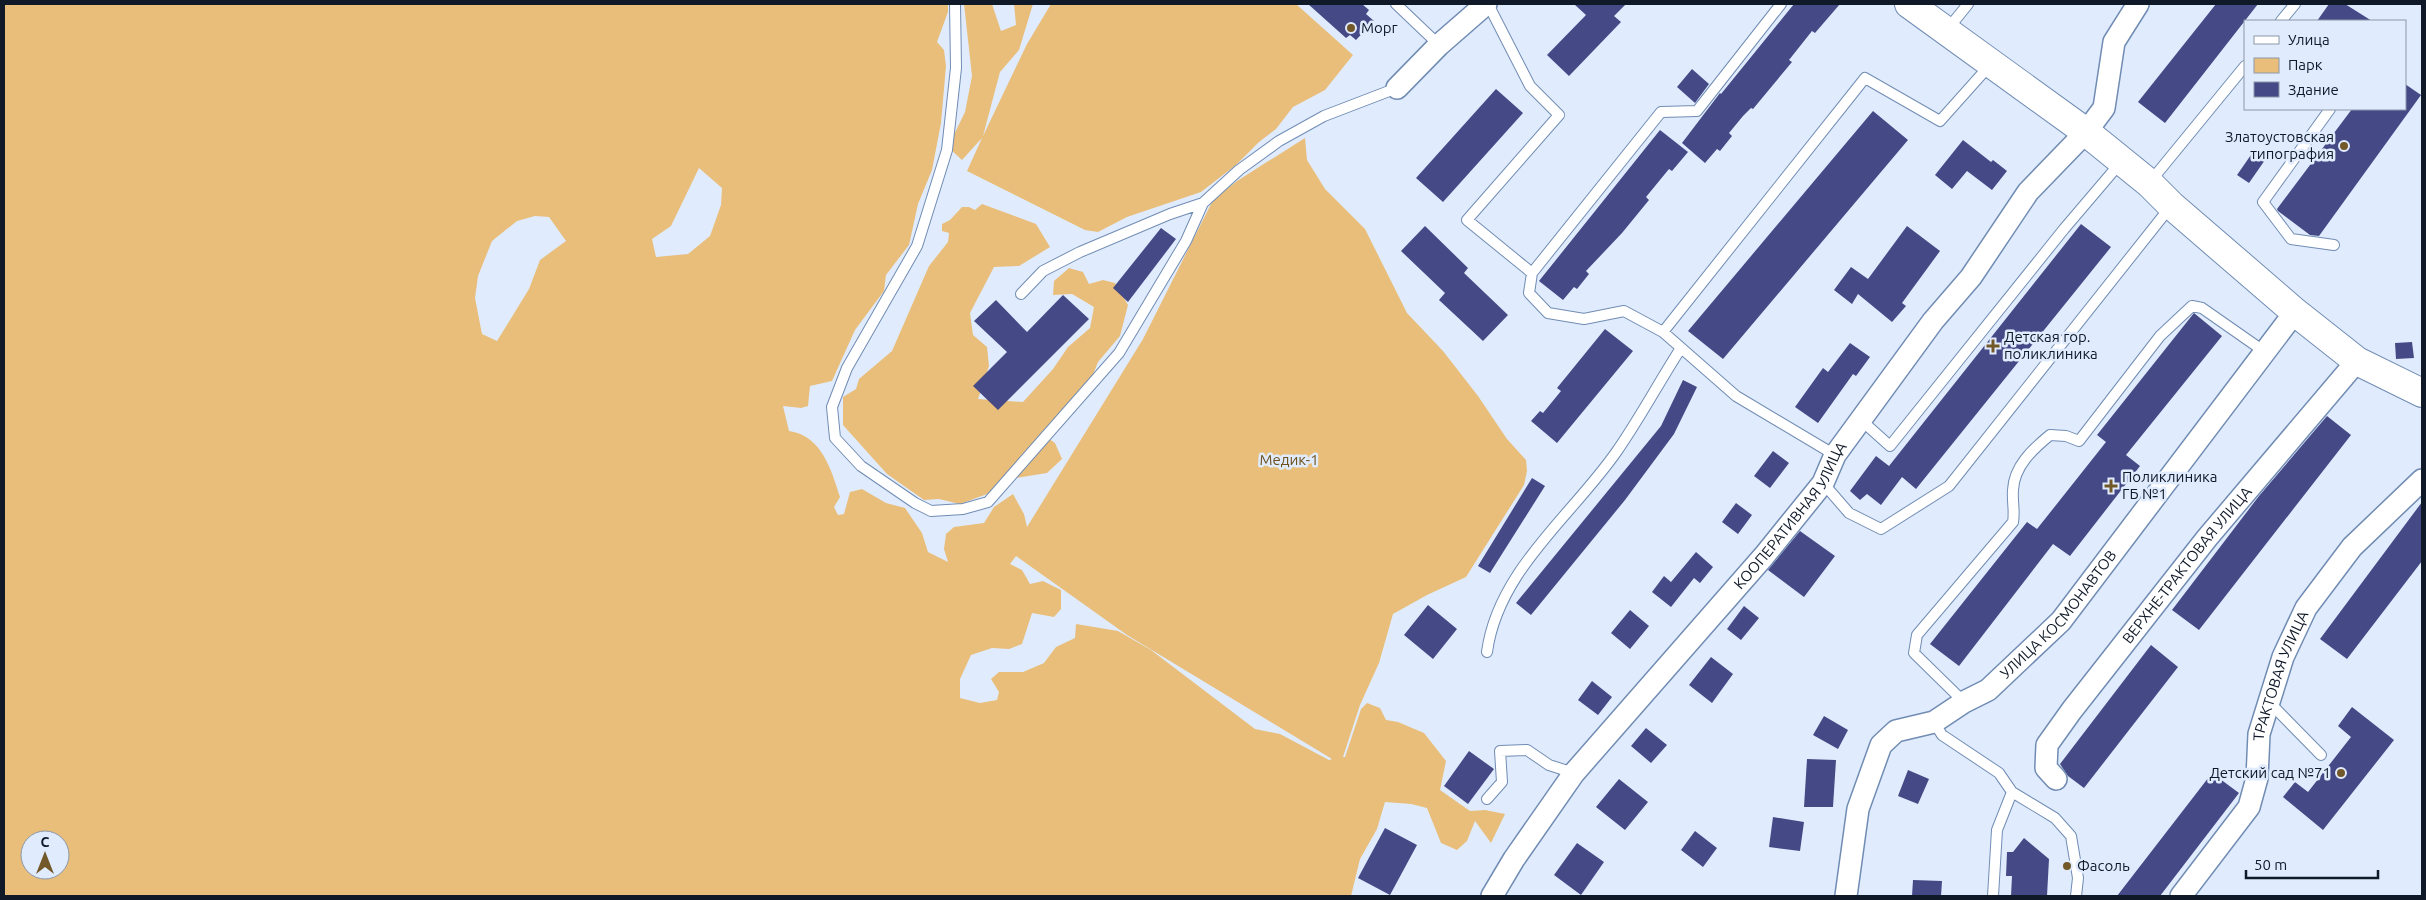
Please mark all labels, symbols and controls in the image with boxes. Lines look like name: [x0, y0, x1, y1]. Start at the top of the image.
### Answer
place label: Морг: [1361, 19, 1398, 36]
legend: [2244, 20, 2406, 110]
marker: Морг: [1345, 22, 1357, 34]
text: Улица: [2288, 31, 2330, 48]
text: Парк: [2288, 56, 2323, 73]
text: Здание: [2288, 81, 2339, 98]
place label: Златоустовская типография: [2225, 128, 2334, 162]
marker: Златоустовская типография: [2338, 140, 2350, 152]
place label: Детская гор. поликлиника: [2004, 328, 2098, 362]
marker: Детская гор. поликлиника: [1986, 339, 2000, 353]
street label: КООПЕРАТИВНАЯ УЛИЦА: [1730, 438, 1850, 592]
park label: Медик-1: [1259, 451, 1319, 468]
place label: Поликлиника ГБ №1: [2122, 468, 2218, 502]
marker: Поликлиника ГБ №1: [2104, 479, 2118, 493]
street label: ВЕРХНЕ-ТРАКТОВАЯ УЛИЦА: [2119, 483, 2255, 646]
street label: УЛИЦА КОСМОНАВТОВ: [1997, 547, 2120, 682]
street label: ТРАКТОВАЯ УЛИЦА: [2250, 608, 2312, 741]
place label: Детский сад №71: [2209, 764, 2331, 781]
marker: Детский сад №71: [2335, 767, 2347, 779]
north arrow: [20, 830, 70, 880]
text: С: [41, 834, 50, 850]
scale bar: [2246, 848, 2378, 880]
text: 50 m: [2254, 856, 2287, 873]
place label: Фасоль: [2077, 857, 2130, 874]
marker: Фасоль: [2061, 860, 2073, 872]

